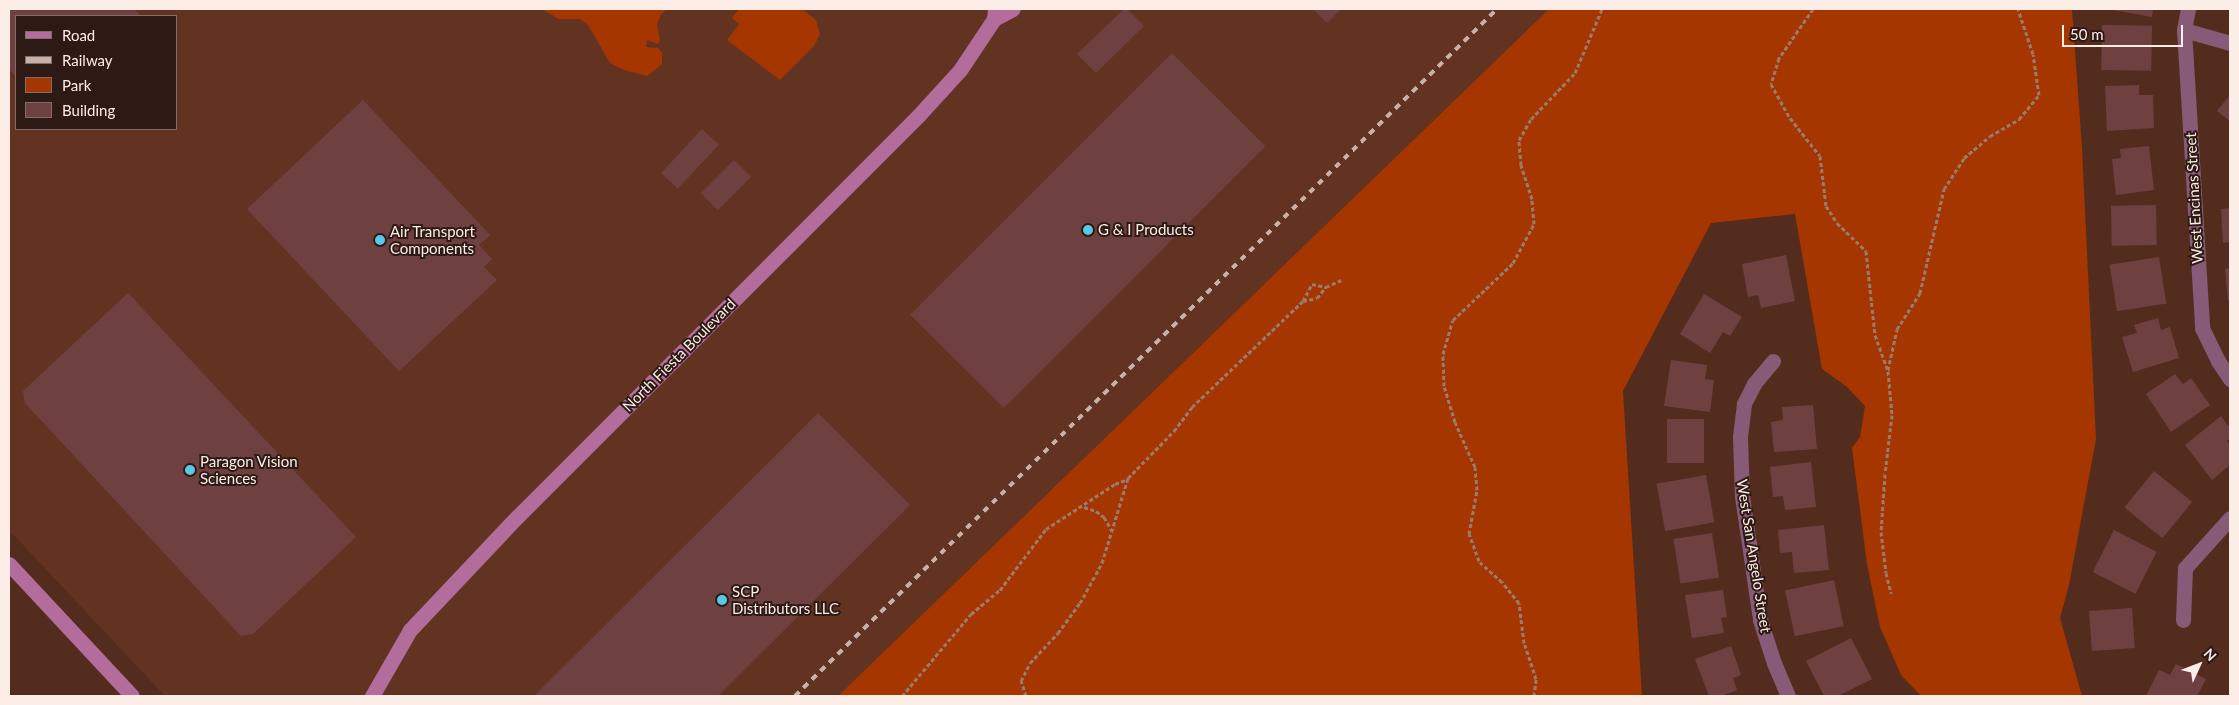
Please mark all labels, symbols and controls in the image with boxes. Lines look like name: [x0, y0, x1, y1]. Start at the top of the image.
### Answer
legend: [15, 15, 178, 130]
scale bar: [2064, 15, 2185, 47]
text: 50 m: [2070, 25, 2104, 43]
text: Road: [62, 26, 95, 44]
text: Railway: [62, 51, 113, 69]
text: Park: [62, 76, 91, 94]
text: Building: [62, 101, 115, 119]
street label: West Encinas Street: [2182, 132, 2206, 264]
place label: G & I Products: [1098, 221, 1194, 239]
place label: Air Transport Components: [390, 222, 476, 257]
marker: G & I Products: [1082, 224, 1094, 236]
marker: Air Transport Components: [374, 234, 386, 246]
street label: North Fiesta Boulevard: [619, 295, 739, 415]
place label: Paragon Vision Sciences: [200, 452, 298, 487]
marker: Paragon Vision Sciences: [184, 464, 196, 476]
street label: West San Angelo Street: [1733, 478, 1775, 634]
place label: SCP Distributors LLC: [732, 582, 839, 617]
marker: SCP Distributors LLC: [716, 594, 728, 606]
north arrow: [2174, 640, 2224, 690]
text: N: [2200, 645, 2220, 664]

